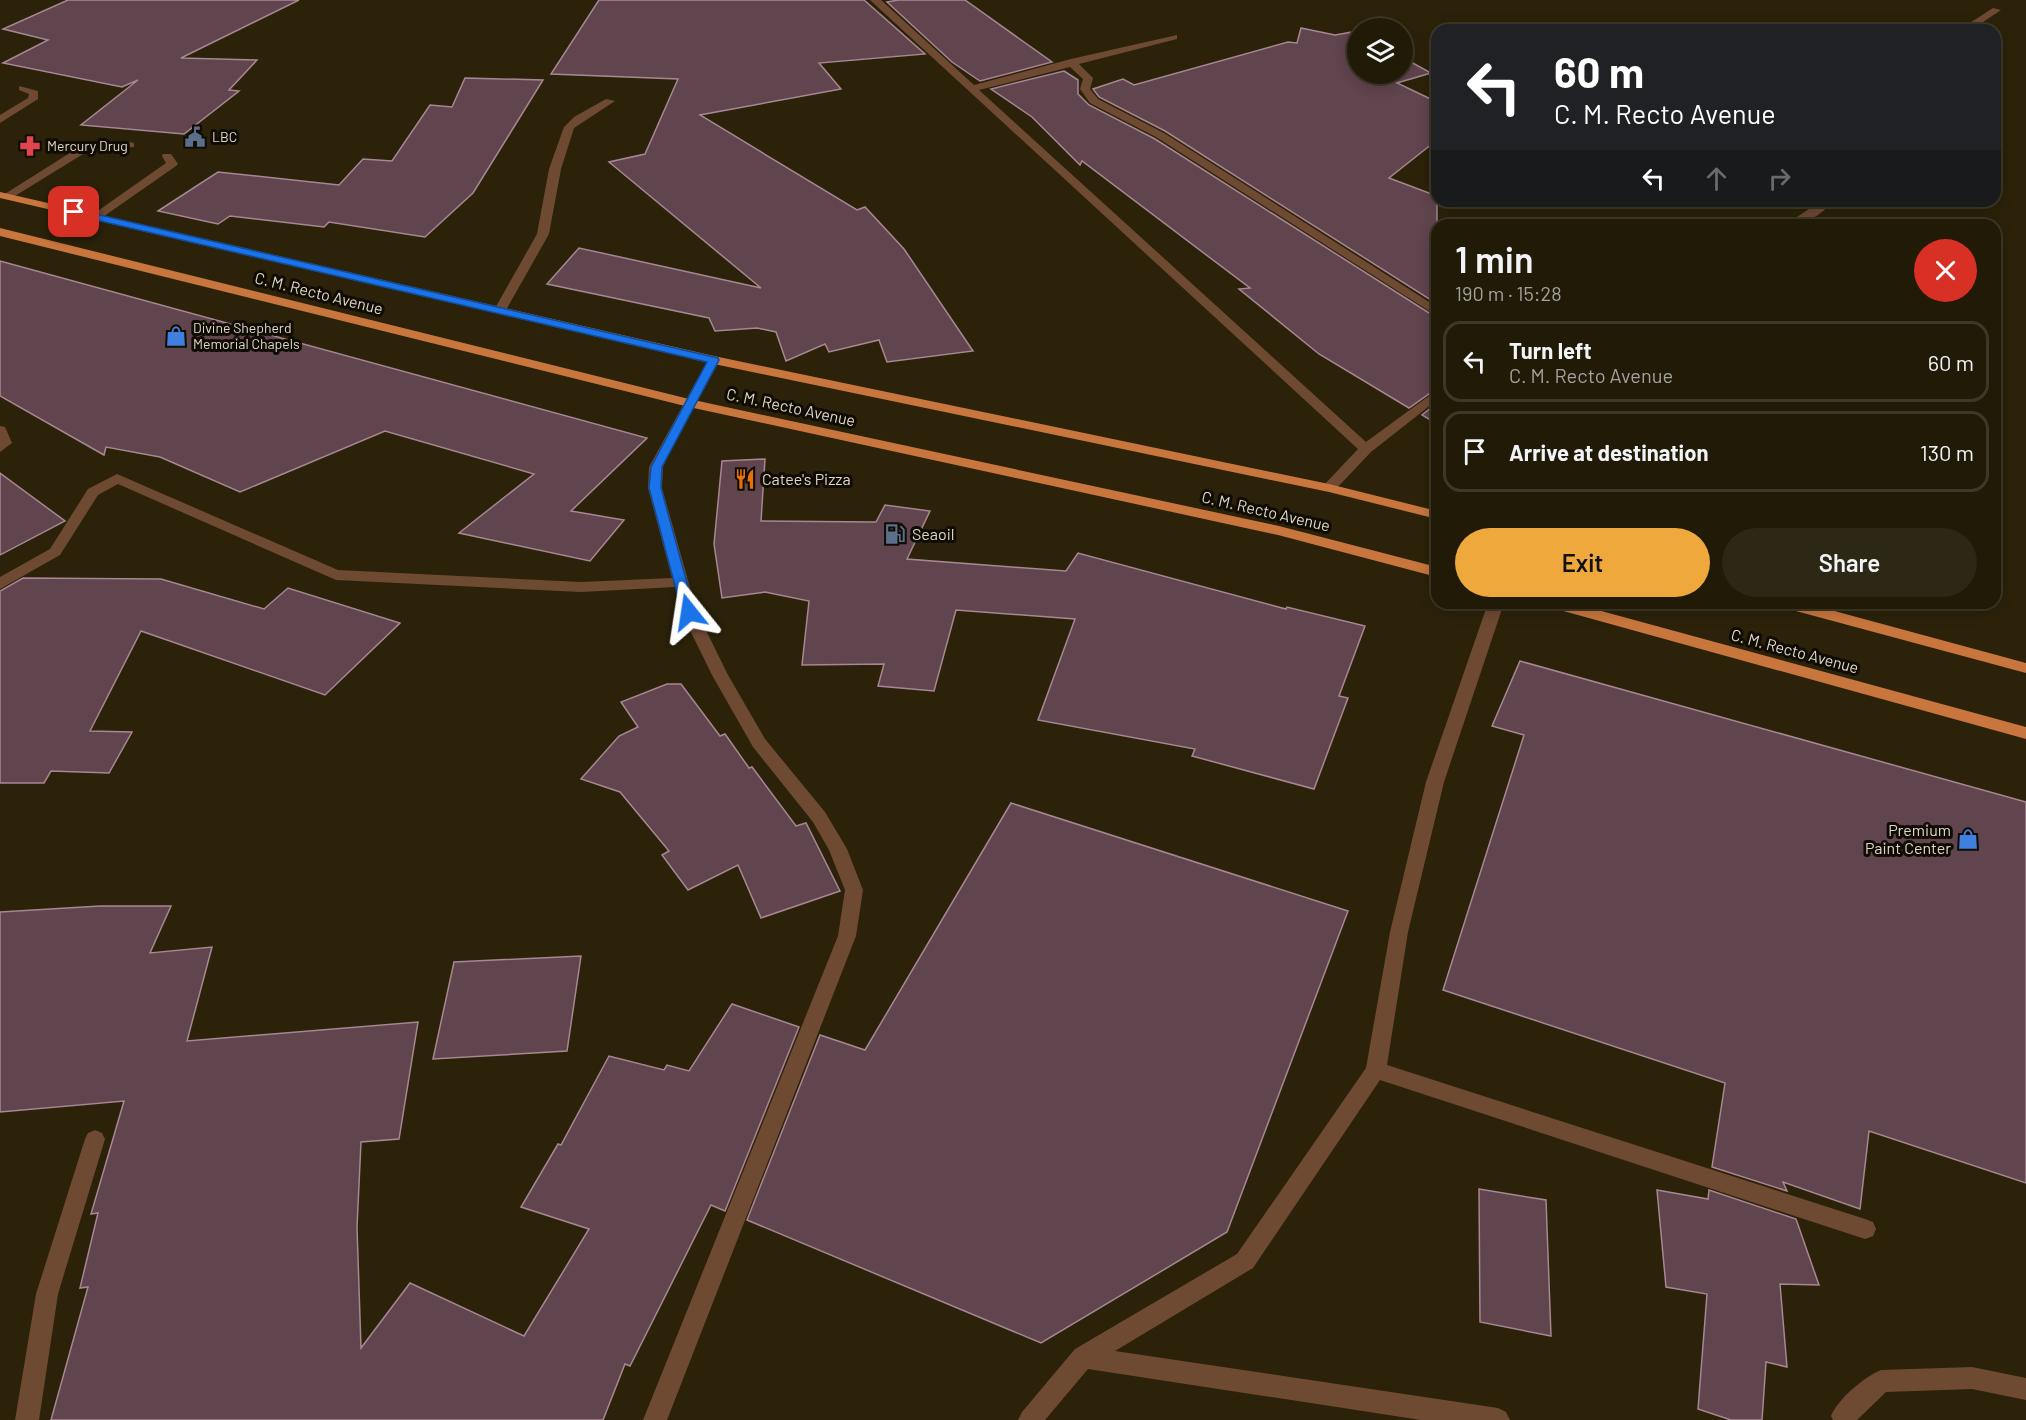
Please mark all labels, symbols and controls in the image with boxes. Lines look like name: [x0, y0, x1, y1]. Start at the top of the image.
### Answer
map controls: [1347, 18, 1413, 84]
button: layers: [1347, 18, 1413, 84]
text: 60 m: [1554, 46, 1644, 96]
icon: left: [1455, 48, 1533, 126]
text: C. M. Recto Avenue: [1554, 97, 1776, 129]
public building icon: LBC: [183, 125, 207, 149]
place label: LBC: [212, 128, 237, 145]
pharmacy icon: Mercury Drug: [18, 134, 42, 158]
place label: Mercury Drug: [47, 137, 128, 154]
icon: left: [1637, 162, 1670, 195]
icon: ahead: [1700, 162, 1733, 195]
icon: right: [1763, 162, 1796, 195]
pin: [48, 186, 99, 237]
icon: arrive: [57, 195, 90, 228]
text: 1 min: [1455, 237, 1534, 280]
button: close: [1914, 239, 1977, 302]
street label: C. M. Recto Avenue: [253, 267, 385, 318]
text: 190 m · 15:28: [1455, 281, 1562, 305]
place label: Divine Shepherd Memorial Chapels: [193, 319, 300, 352]
shop icon: Divine Shepherd Memorial Chapels: [164, 324, 188, 348]
text: Turn left: [1509, 337, 1592, 363]
icon: left: [1458, 345, 1491, 378]
text: 60 m: [1928, 349, 1974, 375]
text: C. M. Recto Avenue: [1509, 363, 1673, 387]
street label: C. M. Recto Avenue: [725, 384, 857, 429]
icon: arrive: [1458, 435, 1491, 468]
text: Arrive at destination: [1509, 439, 1708, 465]
text: 130 m: [1920, 439, 1974, 465]
restaurant icon: Catee's Pizza: [733, 467, 757, 491]
place label: Catee's Pizza: [762, 469, 851, 488]
street label: C. M. Recto Avenue: [1200, 486, 1332, 535]
fuel station icon: Seaoil: [883, 522, 907, 546]
place label: Seaoil: [912, 524, 954, 543]
button: Exit: [1455, 528, 1710, 597]
button: Share: [1722, 528, 1977, 597]
position arrow: [657, 580, 721, 644]
street label: C. M. Recto Avenue: [1729, 624, 1861, 677]
place label: Premium Paint Center: [1865, 820, 1951, 857]
shop icon: Premium Paint Center: [1956, 827, 1980, 851]

